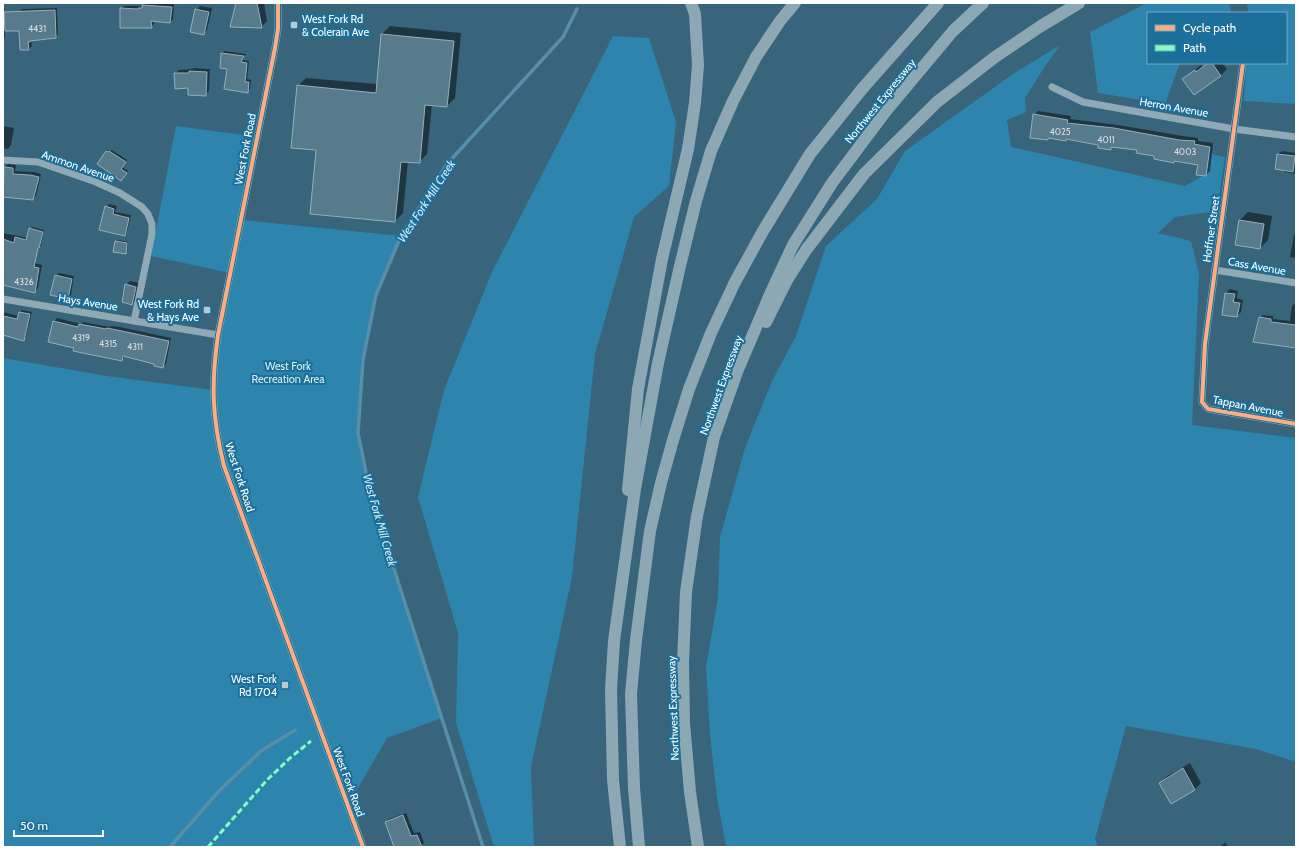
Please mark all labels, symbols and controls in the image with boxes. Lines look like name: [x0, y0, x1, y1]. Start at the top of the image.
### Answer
place label: West Fork Rd & Colerain Ave: [302, 12, 369, 39]
legend: [1147, 12, 1287, 64]
marker: West Fork Rd & Colerain Ave: [289, 20, 299, 30]
text: Cycle path: [1183, 20, 1236, 35]
house number: 4431: [28, 23, 46, 34]
text: Path: [1183, 40, 1206, 55]
street label: Northwest Expressway: [842, 55, 919, 146]
street label: Herron Avenue: [1139, 94, 1210, 120]
street label: West Fork Road: [231, 112, 259, 186]
house number: 4025: [1049, 126, 1071, 137]
house number: 4011: [1097, 134, 1115, 145]
house number: 4003: [1174, 146, 1196, 157]
street label: Ammon Avenue: [40, 147, 116, 185]
water label: West Fork Mill Creek: [394, 156, 459, 245]
street label: Hoffner Street: [1199, 195, 1223, 263]
street label: Cass Avenue: [1227, 254, 1287, 278]
house number: 4326: [14, 276, 34, 287]
street label: Hays Avenue: [57, 290, 119, 314]
place label: West Fork Rd & Hays Ave: [138, 297, 199, 324]
marker: West Fork Rd & Hays Ave: [202, 305, 212, 315]
house number: 4319: [72, 332, 90, 343]
street label: Northwest Expressway: [696, 333, 746, 437]
house number: 4315: [99, 338, 117, 349]
house number: 4311: [127, 341, 143, 352]
park label: West Fork Recreation Area: [252, 359, 325, 386]
street label: Tappan Avenue: [1212, 392, 1285, 420]
street label: West Fork Road: [222, 440, 258, 514]
water label: West Fork Mill Creek: [360, 472, 401, 569]
street label: Northwest Expressway: [664, 655, 682, 761]
place label: West Fork Rd 1704: [231, 672, 278, 699]
marker: West Fork Rd 1704: [280, 680, 290, 690]
street label: West Fork Road: [330, 746, 368, 818]
scale bar: [14, 812, 103, 838]
text: 50 m: [20, 818, 48, 833]

